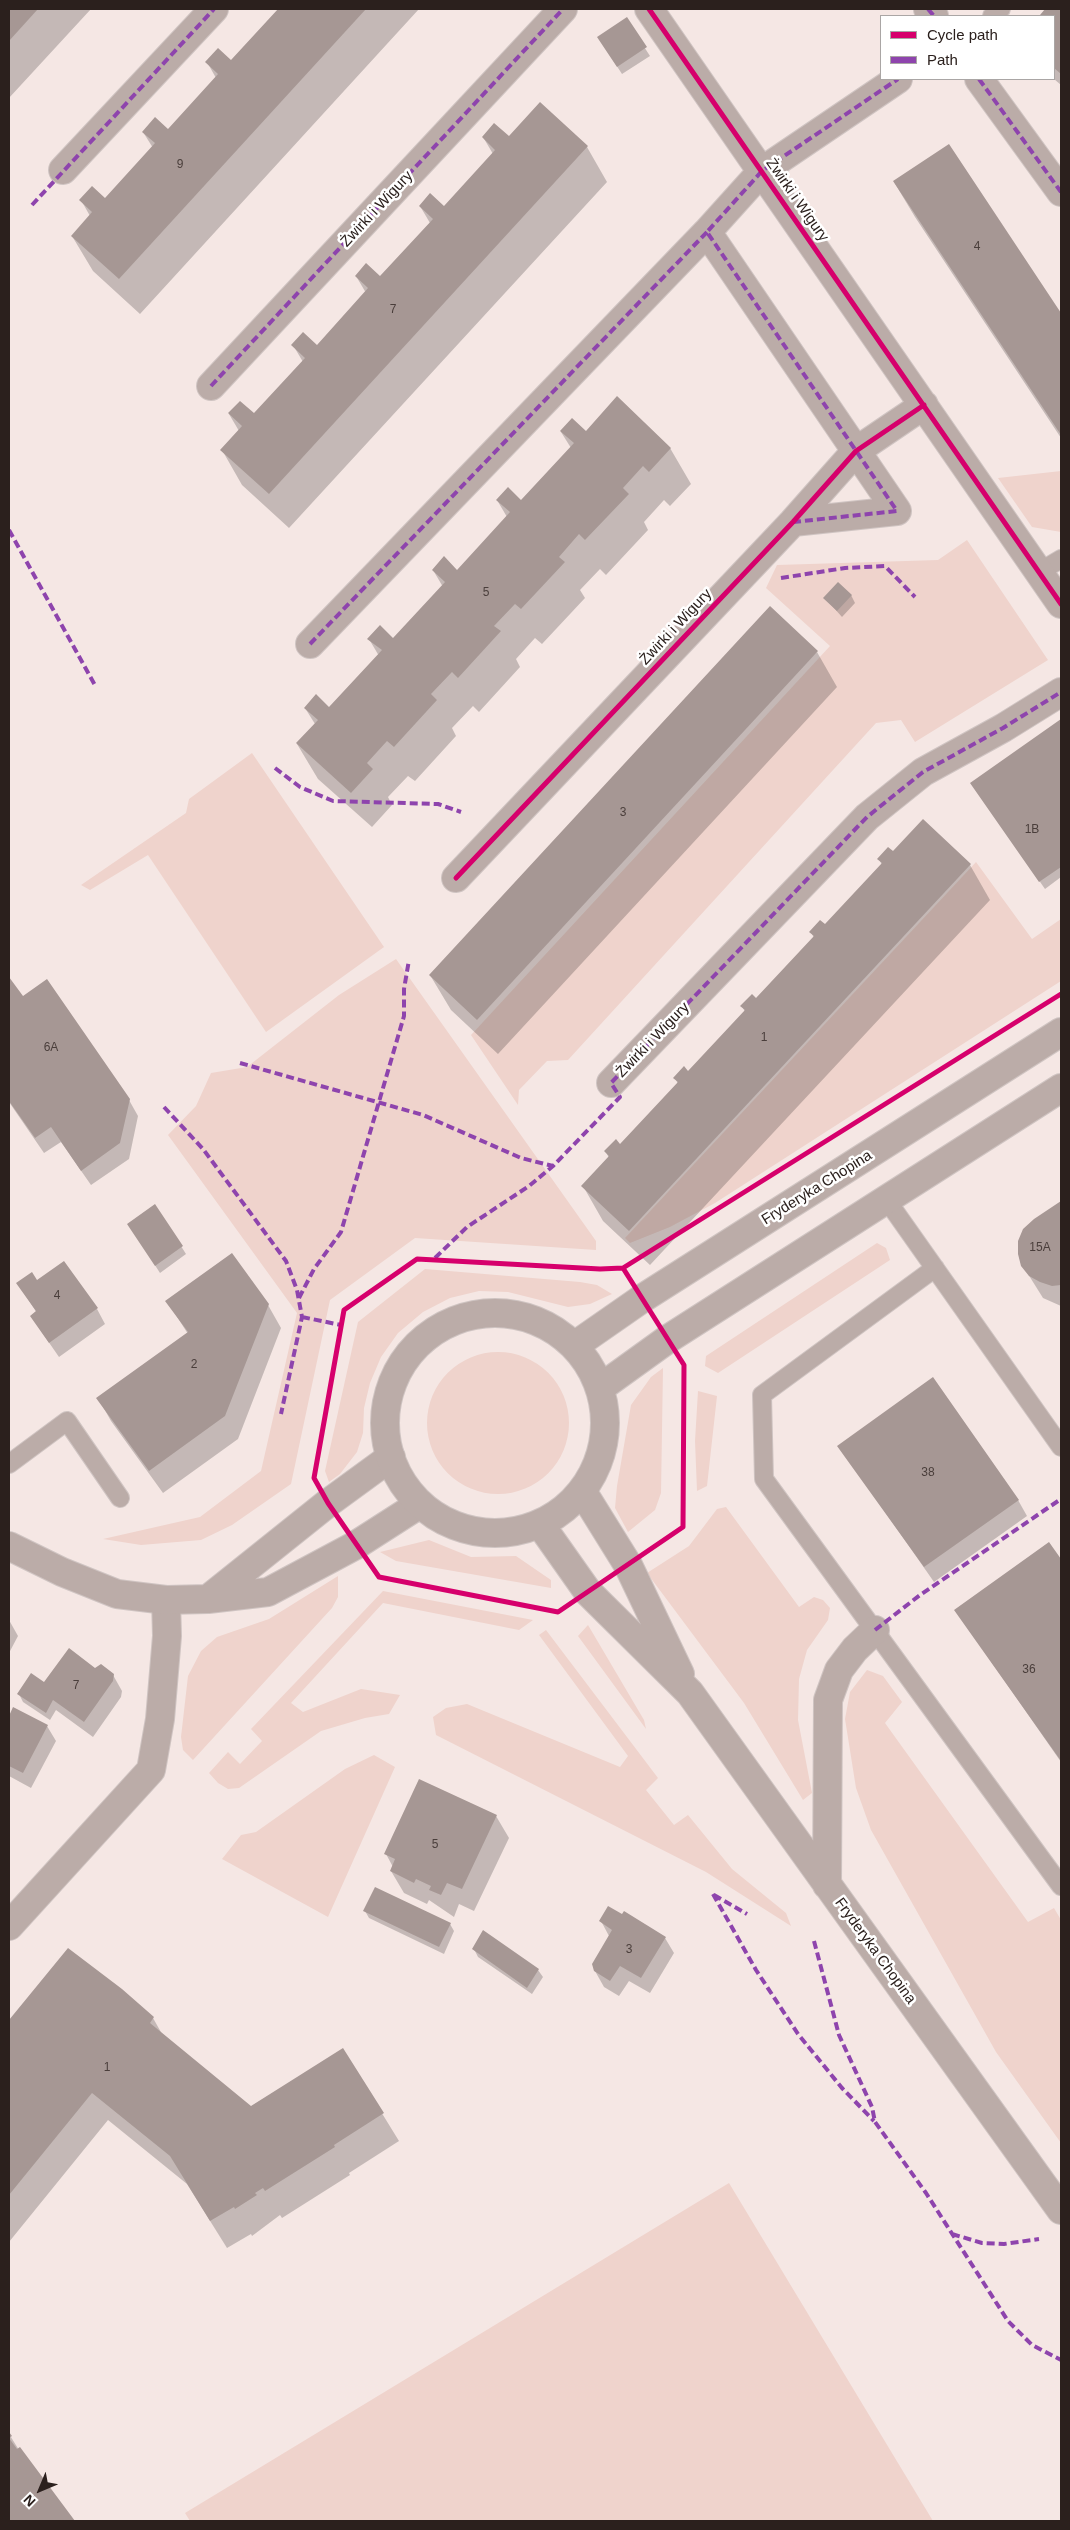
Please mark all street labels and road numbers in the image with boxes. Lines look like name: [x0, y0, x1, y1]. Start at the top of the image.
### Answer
street label: Żwirki i Wigury: [762, 155, 832, 245]
street label: Żwirki i Wigury: [337, 167, 417, 251]
street label: Żwirki i Wigury: [636, 585, 716, 669]
street label: Żwirki i Wigury: [613, 999, 693, 1081]
street label: Fryderyka Chopina: [758, 1147, 876, 1229]
street label: Fryderyka Chopina: [830, 1894, 920, 2008]

